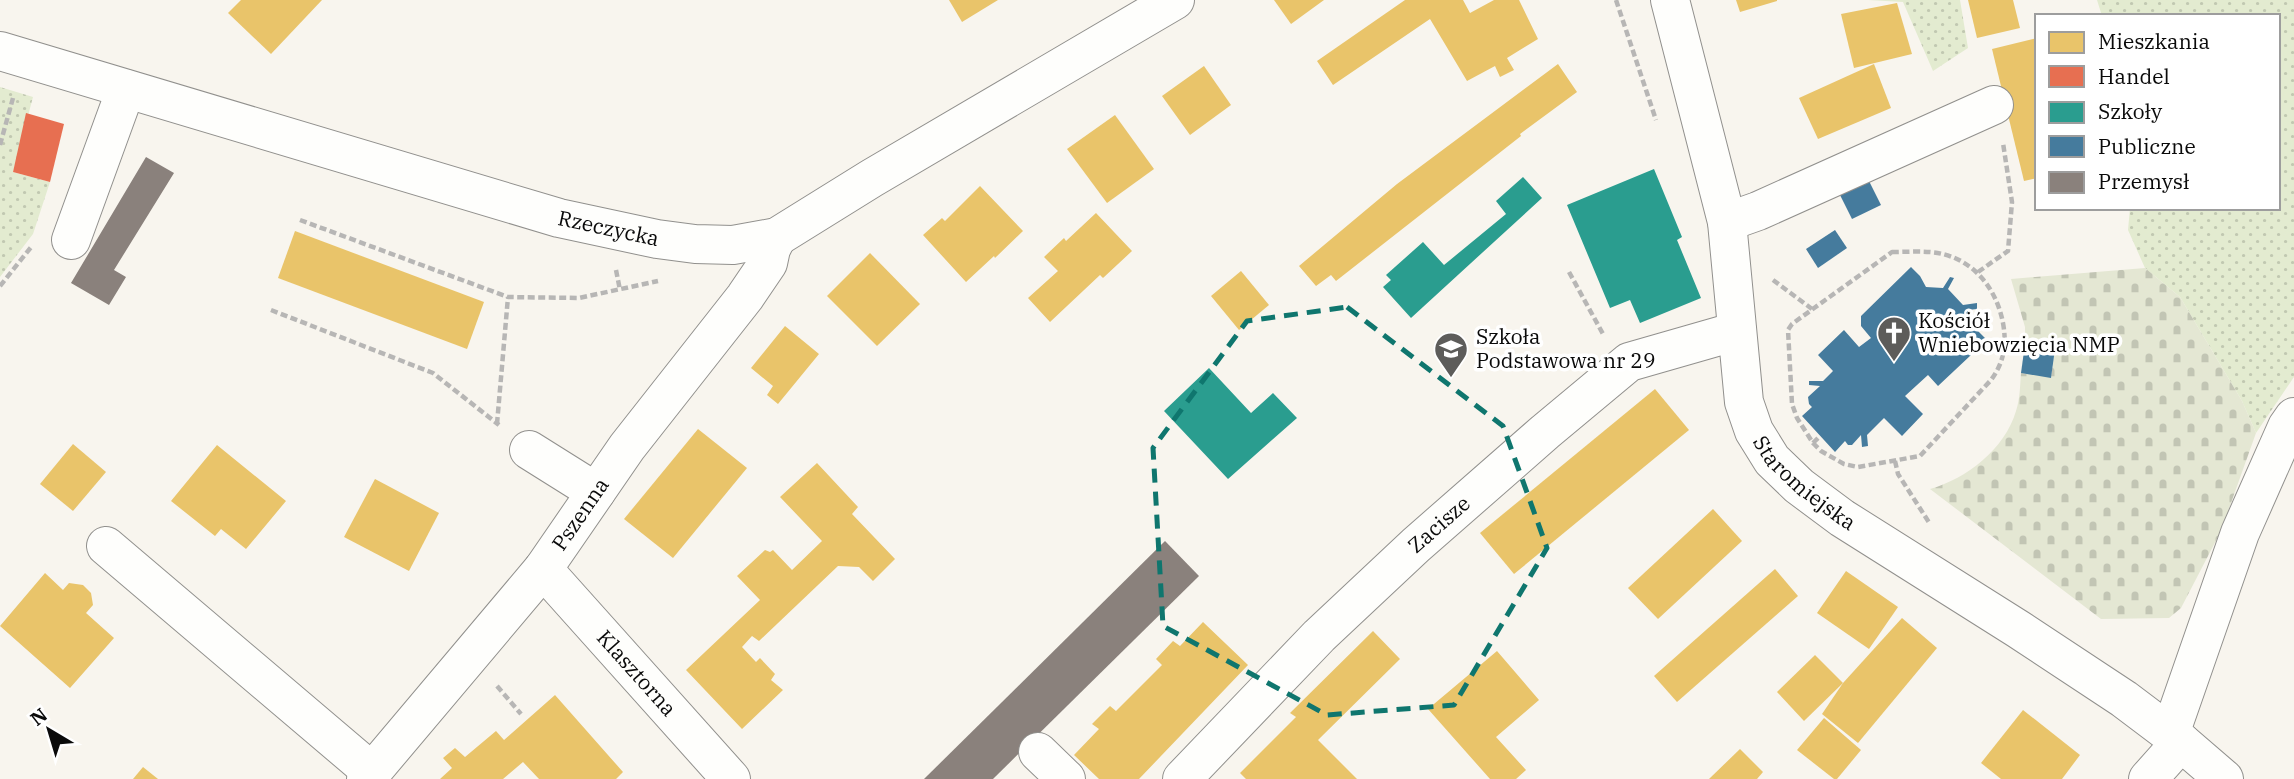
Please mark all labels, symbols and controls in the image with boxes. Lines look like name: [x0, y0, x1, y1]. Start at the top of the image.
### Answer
legend: [2035, 14, 2280, 210]
text: Mieszkania: [2098, 27, 2210, 55]
text: Handel: [2098, 62, 2170, 90]
text: Szkoły: [2098, 97, 2163, 125]
text: Publiczne: [2098, 132, 2196, 160]
text: Przemysł: [2098, 167, 2189, 195]
street label: Rzeczycka: [555, 203, 662, 252]
place label: Kościół Wniebowzięcia NMP: [1918, 306, 2120, 358]
church icon: Kościół Wniebowzięcia NMP: [1875, 314, 1913, 363]
place label: Szkoła Podstawowa nr 29: [1476, 322, 1656, 374]
school or university icon: Szkoła Podstawowa nr 29: [1432, 330, 1470, 379]
street label: Staromiejska: [1747, 430, 1861, 536]
street label: Pszenna: [545, 472, 615, 556]
street label: Zacisze: [1402, 489, 1476, 559]
street label: Klasztorna: [591, 624, 683, 722]
north arrow: [14, 695, 84, 765]
text: N: [25, 703, 52, 731]

